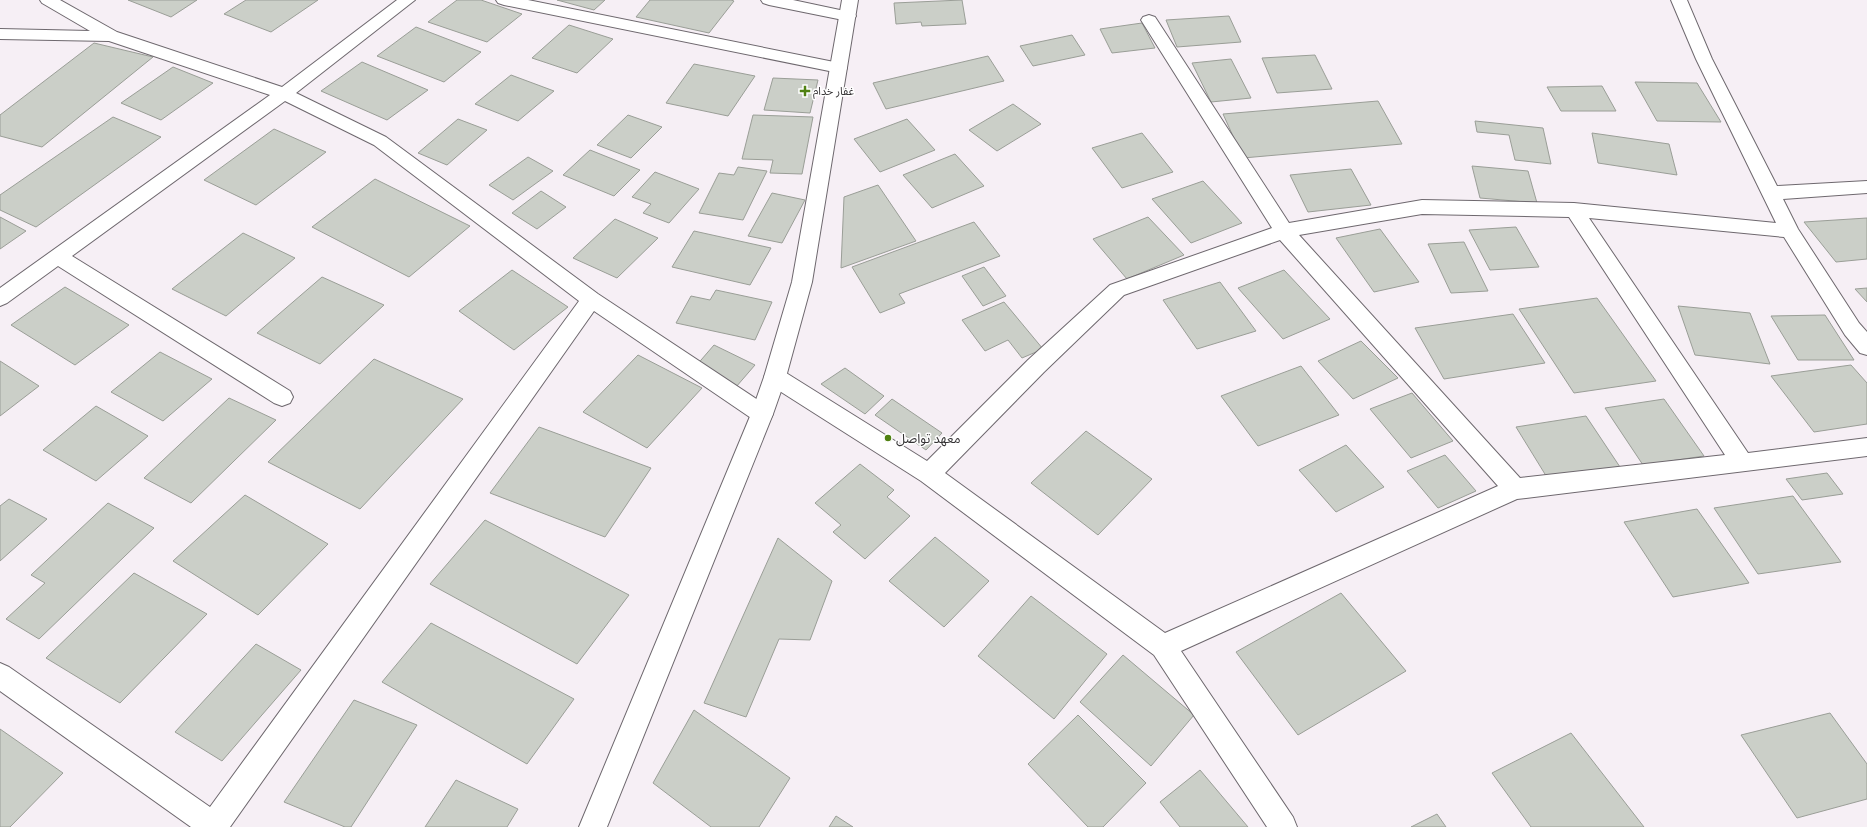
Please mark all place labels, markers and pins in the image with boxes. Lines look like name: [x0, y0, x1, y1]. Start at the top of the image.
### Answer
place label: غفار خدام: [813, 85, 855, 99]
marker: غفار خدام: [800, 86, 810, 96]
place label: معهد تواصل: [896, 431, 961, 447]
marker: معهد تواصل: [883, 433, 893, 443]

